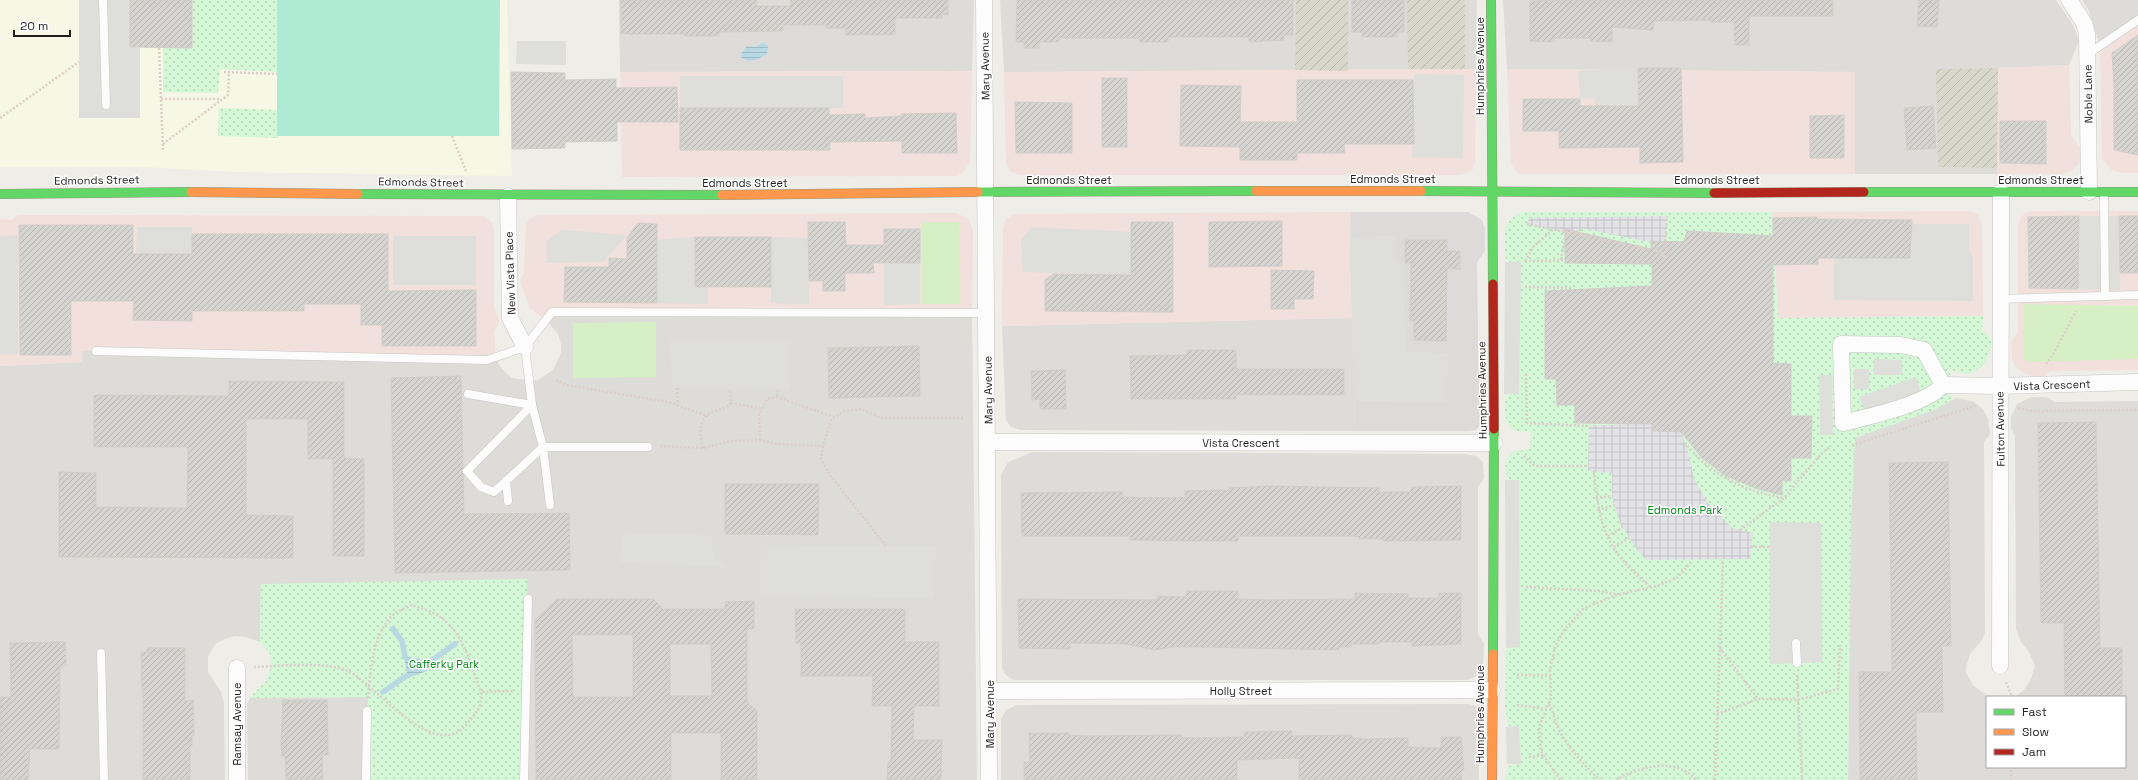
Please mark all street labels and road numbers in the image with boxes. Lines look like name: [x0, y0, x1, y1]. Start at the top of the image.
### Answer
street label: Humphries Avenue: [1473, 17, 1487, 115]
street label: Mary Avenue: [977, 32, 993, 100]
street label: Noble Lane: [2080, 64, 2096, 124]
street label: Edmonds Street: [54, 172, 140, 188]
street label: Edmonds Street: [1350, 172, 1436, 186]
street label: Edmonds Street: [1026, 173, 1112, 187]
street label: Edmonds Street: [1674, 173, 1760, 187]
street label: Edmonds Street: [1998, 173, 2084, 187]
street label: Edmonds Street: [378, 174, 464, 190]
street label: Edmonds Street: [702, 176, 788, 190]
street label: New Vista Place: [502, 231, 518, 315]
street label: Humphries Avenue: [1474, 341, 1490, 439]
street label: Mary Avenue: [980, 356, 996, 424]
street label: Vista Crescent: [2013, 377, 2091, 393]
street label: Fulton Avenue: [1992, 391, 2008, 467]
street label: Vista Crescent: [1202, 436, 1280, 450]
street label: Humphries Avenue: [1473, 665, 1487, 763]
street label: Mary Avenue: [983, 680, 997, 748]
street label: Ramsay Avenue: [230, 683, 244, 765]
street label: Holly Street: [1210, 684, 1272, 698]

